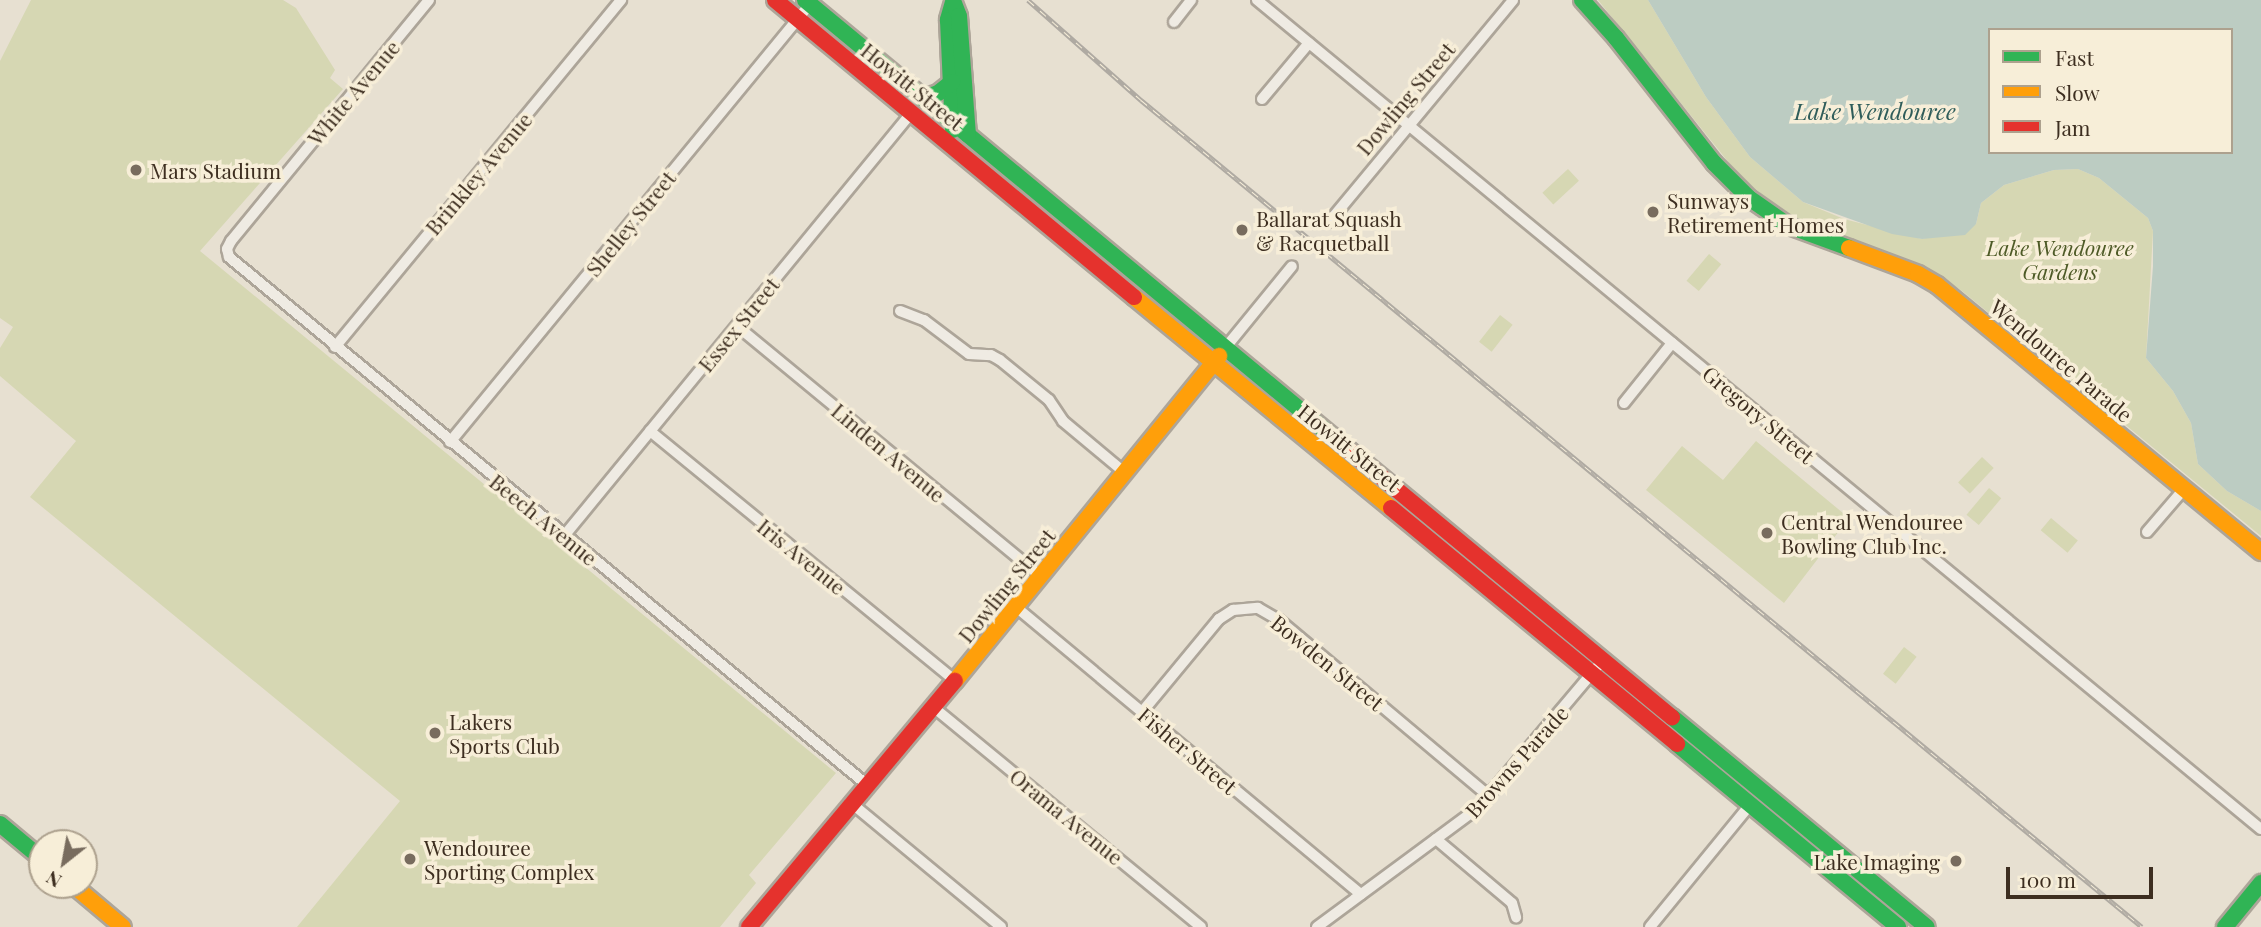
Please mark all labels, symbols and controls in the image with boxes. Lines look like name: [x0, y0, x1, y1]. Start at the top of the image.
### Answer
legend: [1988, 28, 2233, 154]
street label: White Avenue: [302, 34, 404, 150]
street label: Howitt Street: [857, 37, 969, 135]
street label: Dowling Street: [1351, 37, 1459, 159]
text: Fast: [2055, 43, 2094, 71]
text: Slow: [2055, 78, 2100, 106]
water label: Lake Wendouree: [1794, 97, 1956, 125]
street label: Brinkley Avenue: [419, 106, 537, 240]
text: Jam: [2055, 113, 2091, 141]
place label: Mars Stadium: [150, 157, 281, 183]
marker: Mars Stadium: [128, 162, 144, 178]
street label: Shelley Street: [580, 165, 680, 281]
place label: Sunways Retirement Homes: [1667, 187, 1845, 237]
marker: Sunways Retirement Homes: [1645, 204, 1661, 220]
place label: Ballarat Squash & Racquetball: [1256, 205, 1402, 255]
marker: Ballarat Squash & Racquetball: [1234, 222, 1250, 238]
park label: Lake Wendouree Gardens: [1986, 234, 2134, 284]
street label: Essex Street: [692, 272, 784, 376]
street label: Wendouree Parade: [1986, 293, 2138, 427]
street label: Gregory Street: [1698, 360, 1820, 468]
street label: Linden Avenue: [827, 397, 951, 507]
street label: Howitt Street: [1294, 398, 1406, 496]
street label: Beech Avenue: [485, 468, 603, 570]
place label: Central Wendouree Bowling Club Inc.: [1781, 508, 1964, 558]
street label: Iris Avenue: [753, 513, 851, 599]
street label: Dowling Street: [952, 523, 1060, 647]
marker: Central Wendouree Bowling Club Inc.: [1759, 525, 1775, 541]
street label: Bowden Street: [1267, 609, 1389, 715]
street label: Browns Parade: [1459, 700, 1573, 822]
street label: Fisher Street: [1133, 701, 1243, 799]
place label: Lakers Sports Club: [449, 708, 560, 758]
marker: Lakers Sports Club: [427, 725, 443, 741]
street label: Orama Avenue: [1005, 762, 1129, 870]
north arrow: [28, 829, 98, 899]
place label: Wendouree Sporting Complex: [424, 834, 594, 884]
place label: Lake Imaging: [1813, 848, 1940, 874]
marker: Wendouree Sporting Complex: [402, 851, 418, 867]
marker: Lake Imaging: [1946, 851, 1966, 871]
scale bar: [2009, 853, 2156, 897]
text: 100 m: [2019, 865, 2076, 893]
text: N: [41, 866, 66, 895]

